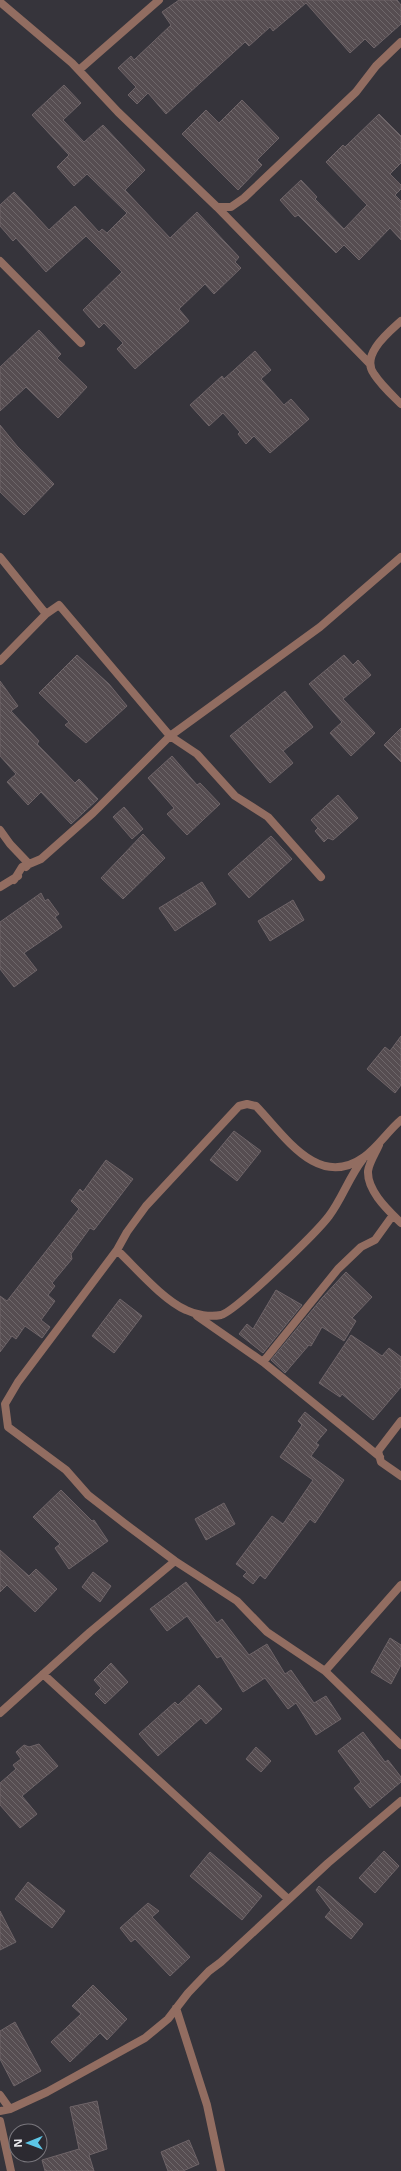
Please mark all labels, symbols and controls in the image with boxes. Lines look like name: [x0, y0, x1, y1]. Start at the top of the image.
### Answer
north arrow: [8, 2123, 48, 2163]
text: N: [10, 2139, 25, 2148]

